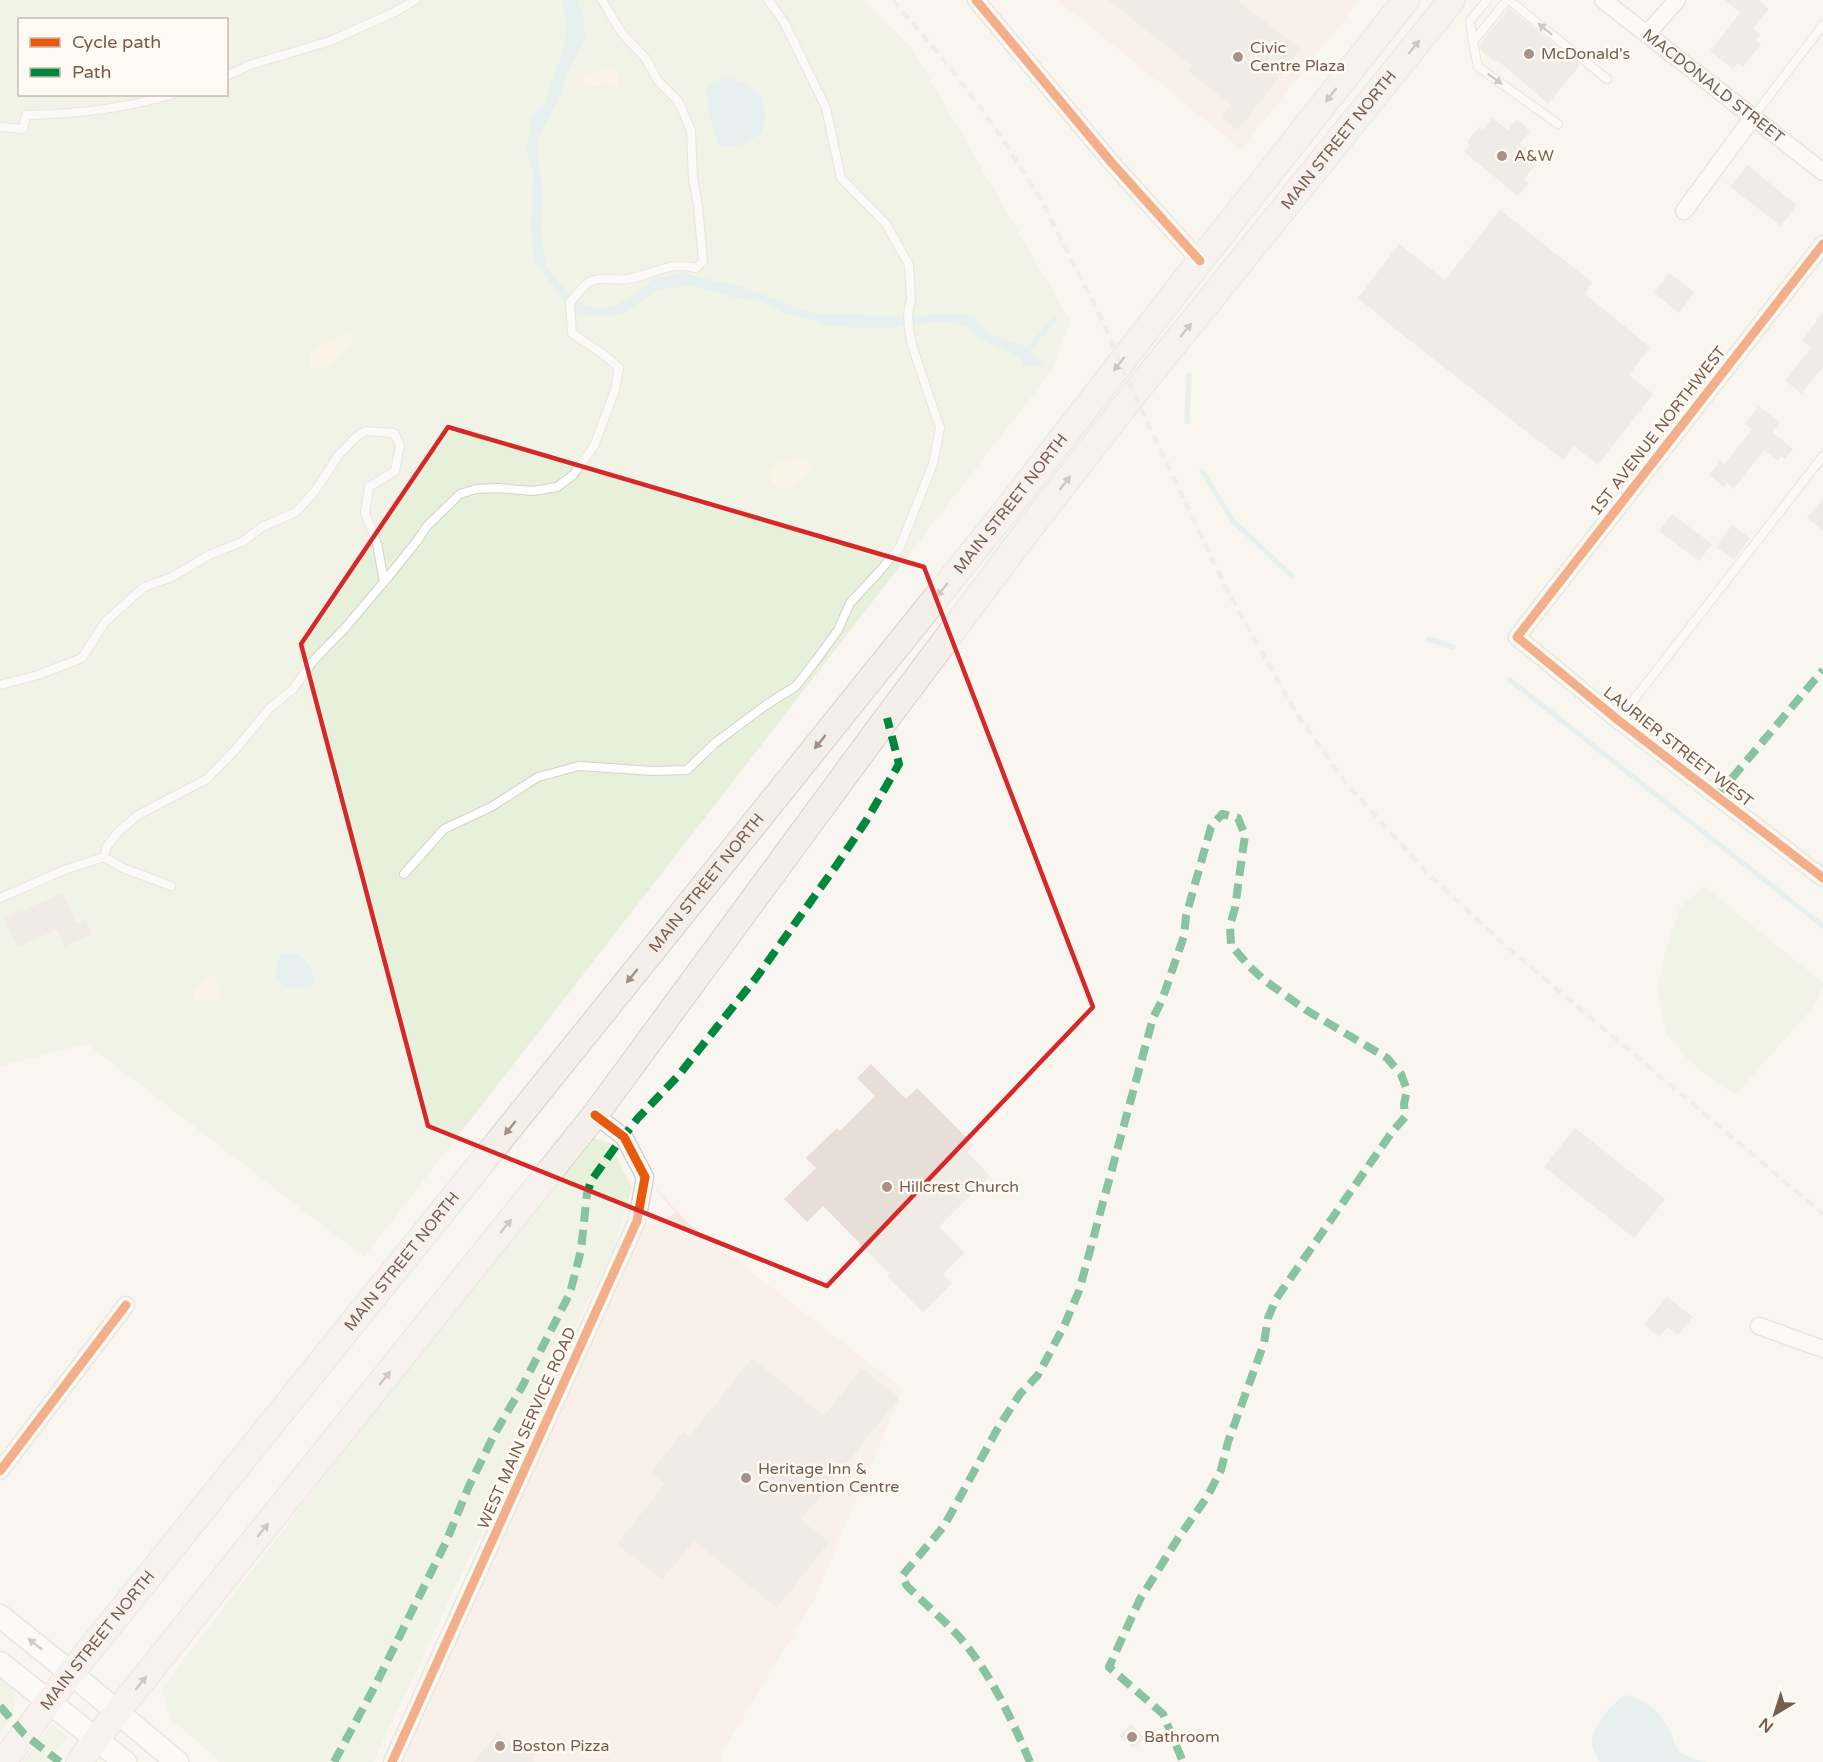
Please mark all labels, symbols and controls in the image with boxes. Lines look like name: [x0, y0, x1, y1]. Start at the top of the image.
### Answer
legend: [18, 18, 228, 96]
one-way arrow: [1537, 22, 1553, 35]
street label: MACDONALD STREET: [1639, 25, 1788, 148]
text: Cycle path: [72, 31, 161, 53]
place label: Civic Centre Plaza: [1250, 38, 1345, 76]
one-way arrow: [1407, 39, 1420, 55]
place label: McDonald's: [1541, 44, 1630, 64]
marker: McDonald's: [1522, 47, 1536, 61]
marker: Civic Centre Plaza: [1231, 50, 1245, 64]
text: Path: [72, 61, 111, 83]
street label: MAIN STREET NORTH: [1277, 67, 1401, 214]
one-way arrow: [1486, 73, 1502, 85]
one-way arrow: [1325, 88, 1337, 103]
place label: A&W: [1514, 146, 1554, 166]
marker: A&W: [1495, 149, 1509, 163]
one-way arrow: [1179, 323, 1192, 338]
street label: 1ST AVENUE NORTHWEST: [1586, 342, 1731, 520]
one-way arrow: [1113, 356, 1126, 372]
street label: MAIN STREET NORTH: [949, 430, 1072, 578]
one-way arrow: [1058, 475, 1070, 490]
one-way arrow: [936, 582, 949, 598]
street label: LAURIER STREET WEST: [1599, 682, 1757, 812]
one-way arrow: [814, 734, 827, 749]
street label: MAIN STREET NORTH: [645, 809, 769, 957]
one-way arrow: [626, 968, 639, 983]
one-way arrow: [504, 1120, 516, 1135]
place label: Hillcrest Church: [899, 1177, 1019, 1197]
marker: Hillcrest Church: [880, 1180, 894, 1194]
street label: MAIN STREET NORTH: [340, 1188, 464, 1335]
one-way arrow: [500, 1218, 513, 1234]
street label: WEST MAIN SERVICE ROAD: [473, 1324, 581, 1532]
one-way arrow: [378, 1370, 391, 1386]
place label: Heritage Inn & Convention Centre: [758, 1459, 899, 1497]
marker: Heritage Inn & Convention Centre: [739, 1471, 753, 1485]
one-way arrow: [256, 1523, 268, 1538]
street label: MAIN STREET NORTH: [36, 1567, 159, 1714]
one-way arrow: [27, 1638, 43, 1651]
one-way arrow: [134, 1675, 146, 1690]
north arrow: [1745, 1684, 1805, 1744]
text: N: [1755, 1713, 1778, 1737]
place label: Bathroom: [1144, 1727, 1220, 1747]
marker: Bathroom: [1125, 1730, 1139, 1744]
place label: Boston Pizza: [512, 1736, 610, 1756]
marker: Boston Pizza: [493, 1739, 507, 1753]

